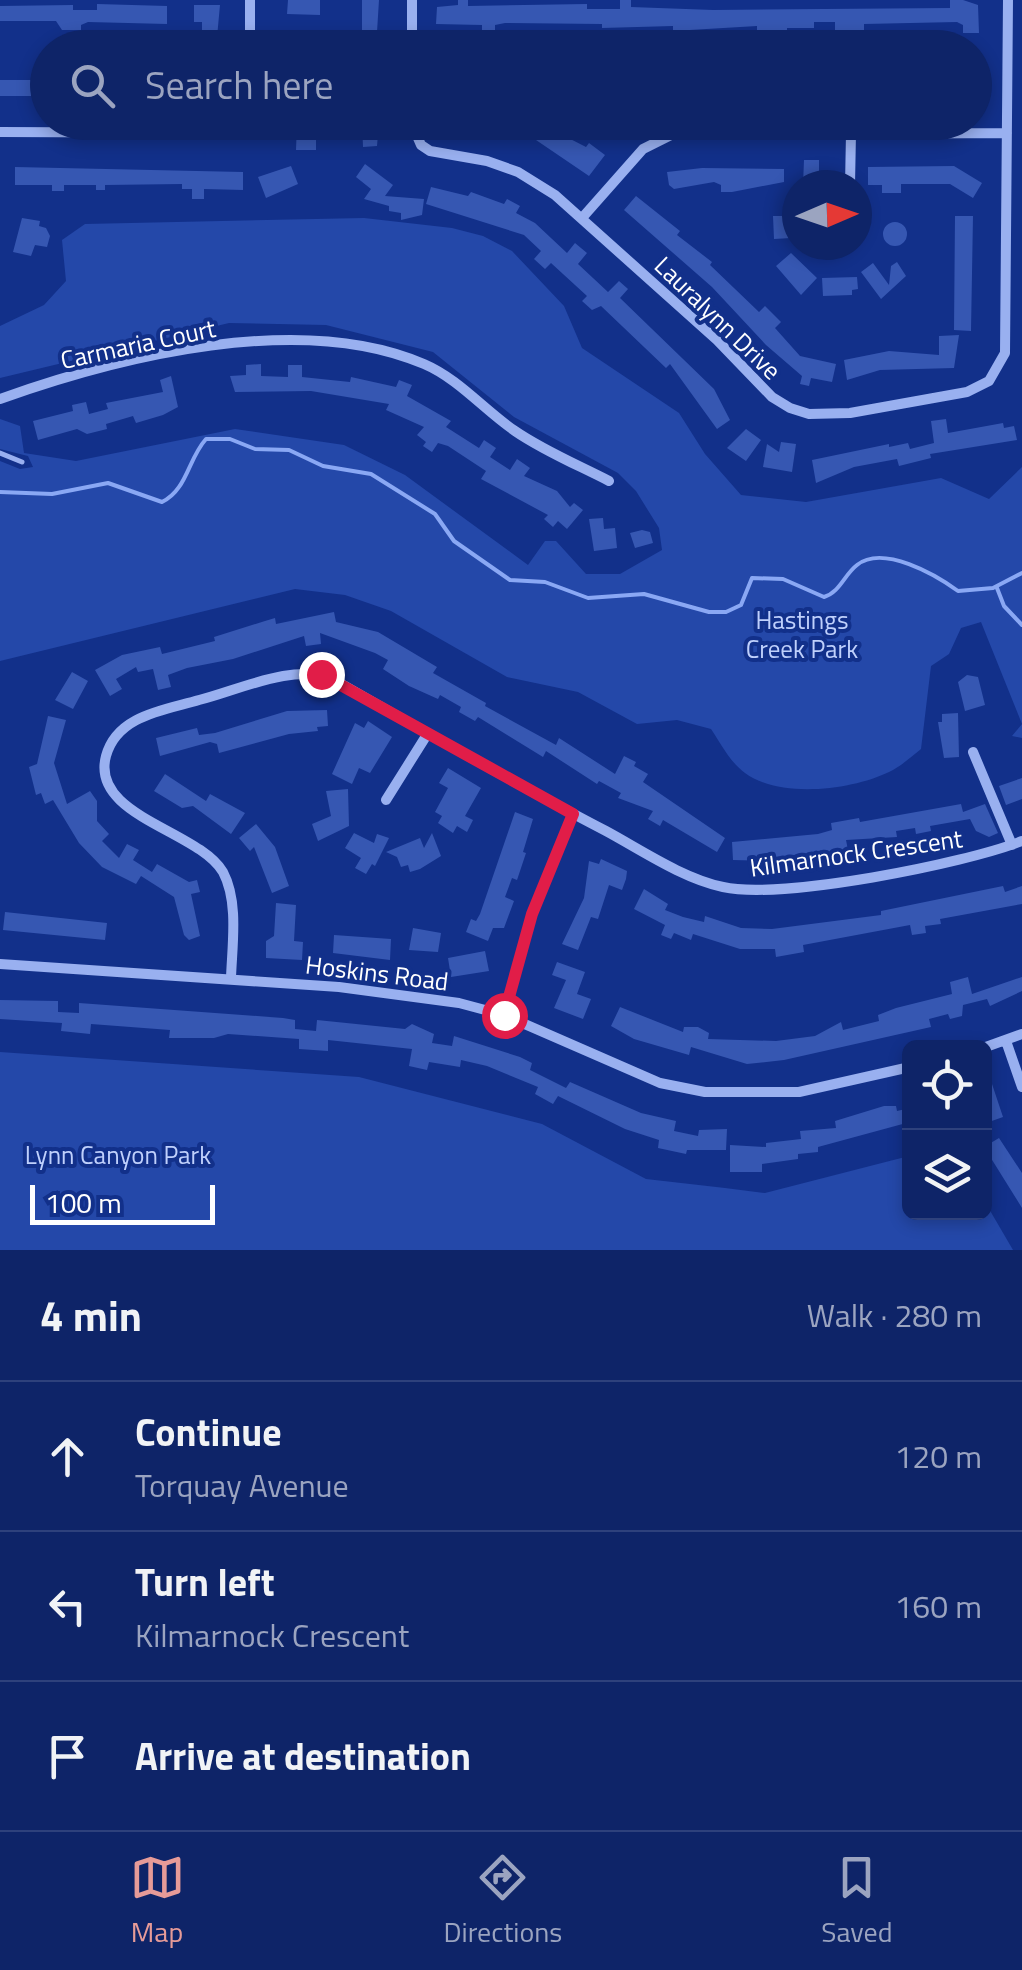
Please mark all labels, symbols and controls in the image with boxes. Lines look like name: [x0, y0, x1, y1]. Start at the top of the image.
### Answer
search box: [30, 30, 992, 140]
text: Search here: [145, 56, 333, 114]
icon: search: [65, 58, 120, 113]
north arrow: [782, 170, 872, 260]
street label: Lauralynn Drive: [646, 247, 790, 389]
street label: Carmaria Court: [57, 309, 219, 379]
park label: Hastings Creek Park: [746, 601, 858, 668]
route end: [299, 652, 345, 698]
street label: Kilmarnock Crescent: [747, 819, 965, 887]
street label: Hoskins Road: [303, 945, 451, 1001]
route start: [482, 993, 528, 1039]
map controls: [902, 1040, 992, 1220]
button: locate: [902, 1040, 992, 1130]
button: layers: [902, 1130, 992, 1220]
park label: Lynn Canyon Park: [25, 1136, 211, 1174]
scale bar: [30, 1180, 215, 1224]
text: 100 m: [45, 1181, 122, 1224]
text: 4 min: [40, 1283, 142, 1347]
text: Walk · 280 m: [807, 1291, 982, 1339]
text: Continue: [135, 1403, 282, 1461]
icon: ahead: [40, 1429, 95, 1484]
text: 120 m: [894, 1432, 982, 1480]
text: Torquay Avenue: [135, 1461, 349, 1509]
text: Turn left: [135, 1553, 275, 1611]
icon: left: [40, 1579, 95, 1634]
text: 160 m: [894, 1582, 982, 1630]
text: Kilmarnock Crescent: [135, 1611, 409, 1659]
text: Arrive at destination: [135, 1727, 471, 1785]
icon: arrive: [40, 1729, 95, 1784]
tab: Map: [130, 1850, 185, 1953]
tab: Directions: [444, 1850, 562, 1953]
tab: Saved: [821, 1850, 892, 1953]

